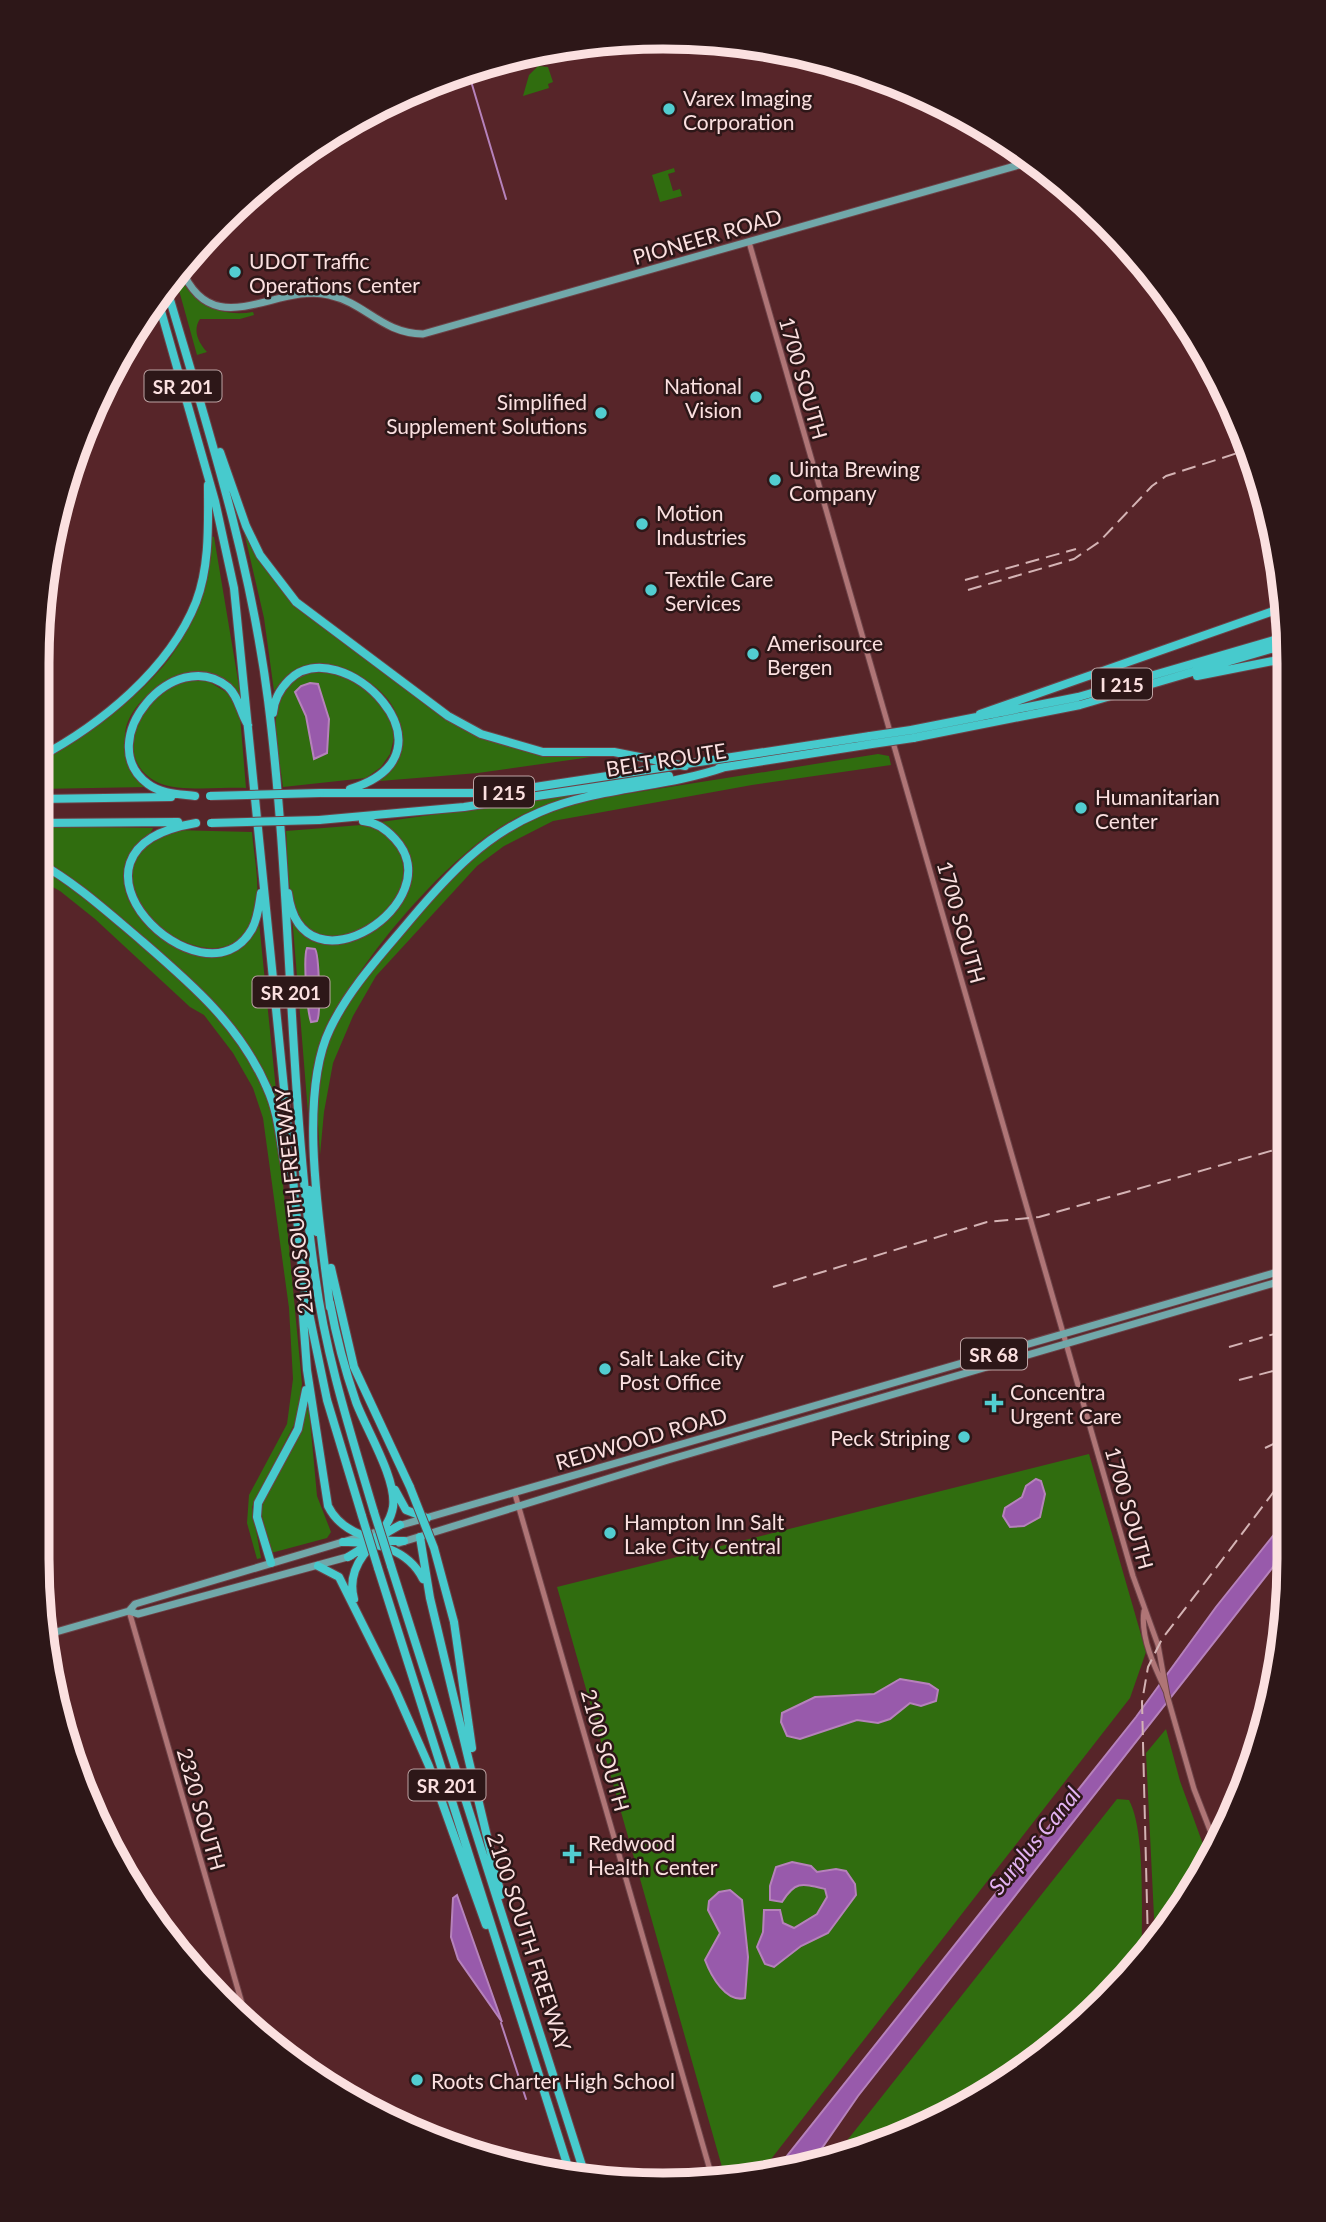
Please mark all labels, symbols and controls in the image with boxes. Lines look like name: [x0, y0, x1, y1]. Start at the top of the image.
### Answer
place label: Varex Imaging Corporation: [683, 85, 812, 134]
marker: Varex Imaging Corporation: [661, 101, 677, 117]
street label: PIONEER ROAD: [630, 203, 784, 269]
place label: UDOT Traffic Operations Center: [249, 248, 420, 297]
marker: UDOT Traffic Operations Center: [227, 264, 243, 280]
street label: 1700 SOUTH: [775, 314, 833, 442]
road number: SR 201: [144, 370, 222, 402]
place label: National Vision: [664, 373, 742, 422]
place label: Simplified Supplement Solutions: [386, 389, 587, 438]
marker: National Vision: [748, 389, 764, 405]
marker: Simplified Supplement Solutions: [593, 405, 609, 421]
place label: Uinta Brewing Company: [789, 456, 920, 505]
marker: Uinta Brewing Company: [767, 472, 783, 488]
place label: Motion Industries: [656, 500, 746, 549]
marker: Motion Industries: [634, 516, 650, 532]
place label: Textile Care Services: [665, 566, 773, 615]
marker: Textile Care Services: [643, 582, 659, 598]
place label: Amerisource Bergen: [767, 630, 883, 679]
marker: Amerisource Bergen: [745, 646, 761, 662]
road number: I 215: [1092, 668, 1152, 699]
street label: BELT ROUTE: [604, 737, 728, 781]
road number: I 215: [474, 776, 534, 807]
place label: Humanitarian Center: [1095, 784, 1220, 833]
marker: Humanitarian Center: [1073, 800, 1089, 816]
street label: 1700 SOUTH: [933, 858, 991, 986]
road number: SR 201: [252, 976, 330, 1008]
street label: 2100 SOUTH FREEWAY: [269, 1086, 317, 1315]
road number: SR 68: [961, 1338, 1027, 1370]
place label: Salt Lake City Post Office: [619, 1345, 744, 1394]
marker: Salt Lake City Post Office: [597, 1361, 613, 1377]
place label: Concentra Urgent Care: [1010, 1379, 1122, 1428]
marker: Concentra Urgent Care: [984, 1393, 1004, 1413]
street label: REDWOOD ROAD: [552, 1402, 730, 1474]
place label: Peck Striping: [830, 1425, 950, 1450]
marker: Peck Striping: [956, 1429, 972, 1445]
street label: 1700 SOUTH: [1101, 1444, 1159, 1572]
place label: Hampton Inn Salt Lake City Central: [624, 1509, 785, 1558]
marker: Hampton Inn Salt Lake City Central: [602, 1525, 618, 1541]
street label: 2100 SOUTH: [577, 1686, 635, 1814]
street label: 2320 SOUTH: [173, 1745, 231, 1873]
road number: SR 201: [408, 1770, 486, 1800]
water label: Surplus Canal: [982, 1780, 1086, 1900]
street label: 2100 SOUTH FREEWAY: [483, 1830, 577, 2055]
place label: Redwood Health Center: [588, 1830, 718, 1879]
marker: Redwood Health Center: [562, 1844, 582, 1864]
place label: Roots Charter High School: [431, 2068, 675, 2093]
marker: Roots Charter High School: [409, 2072, 425, 2088]

